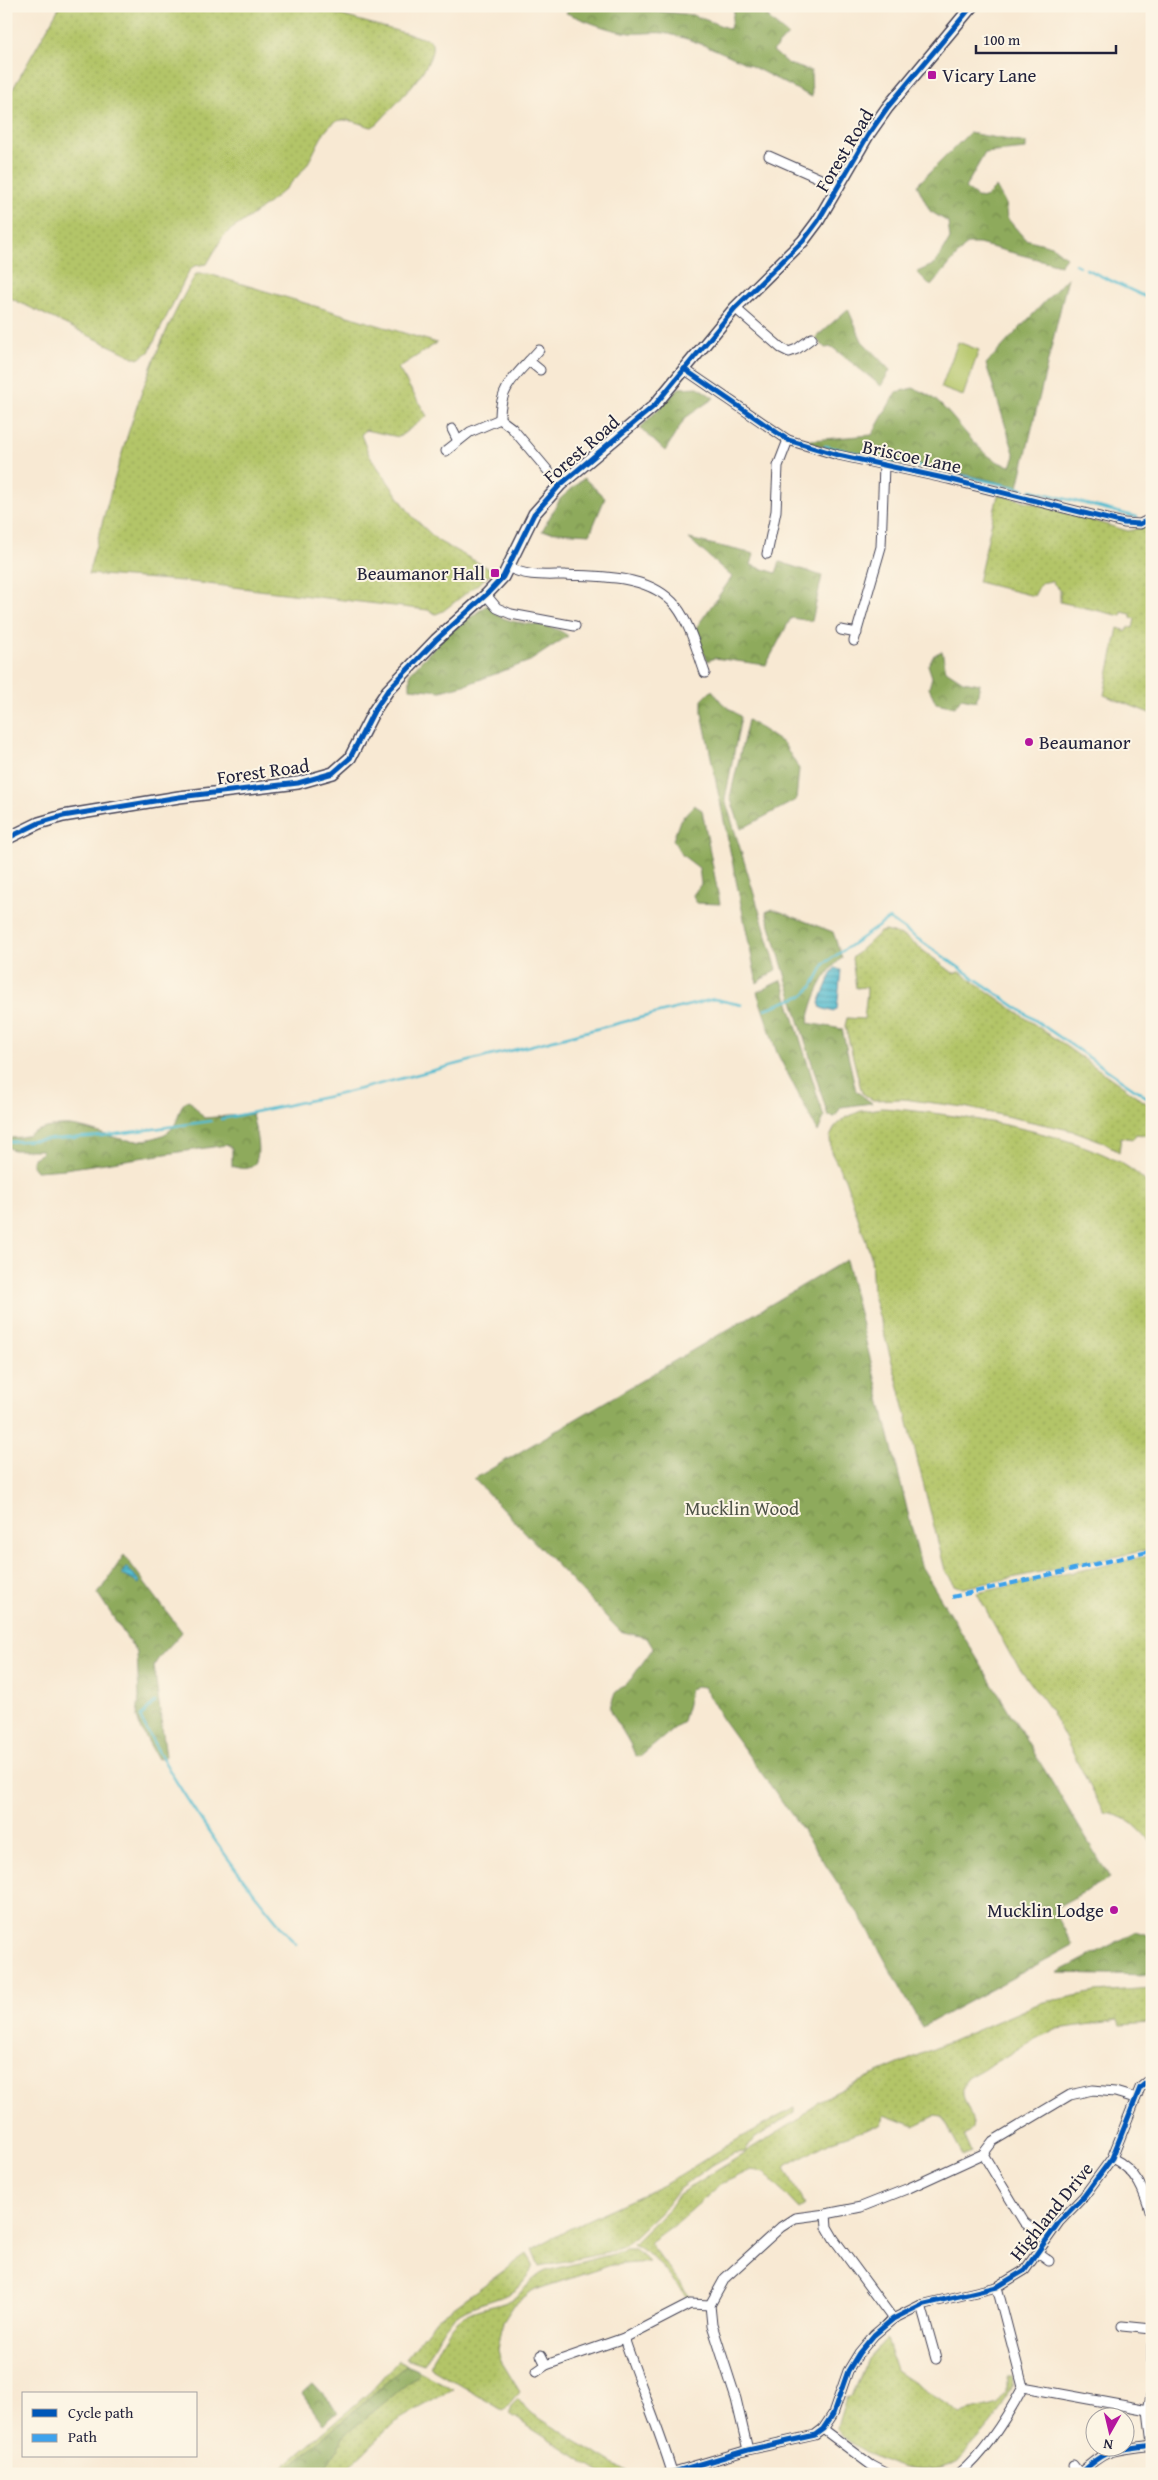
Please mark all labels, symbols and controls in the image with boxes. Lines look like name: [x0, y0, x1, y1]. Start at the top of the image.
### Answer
scale bar: [976, 22, 1116, 54]
text: 100 m: [983, 29, 1021, 50]
place label: Vicary Lane: [942, 61, 1037, 89]
marker: Vicary Lane: [926, 69, 938, 81]
street label: Forest Road: [808, 102, 880, 197]
street label: Forest Road: [537, 407, 626, 490]
street label: Briscoe Lane: [860, 432, 964, 480]
place label: Beaumanor Hall: [357, 559, 485, 587]
marker: Beaumanor Hall: [489, 567, 501, 579]
place label: Beaumanor: [1039, 728, 1131, 756]
marker: Beaumanor: [1023, 736, 1035, 748]
street label: Forest Road: [215, 751, 312, 791]
park label: Mucklin Wood: [685, 1494, 800, 1522]
place label: Mucklin Lodge: [987, 1896, 1104, 1924]
marker: Mucklin Lodge: [1108, 1904, 1120, 1916]
street label: Highland Drive: [1002, 2155, 1100, 2266]
legend: [22, 2392, 198, 2458]
text: Cycle path: [68, 2402, 134, 2423]
north arrow: [1086, 2408, 1136, 2458]
text: Path: [68, 2426, 97, 2447]
text: N: [1102, 2434, 1114, 2455]

